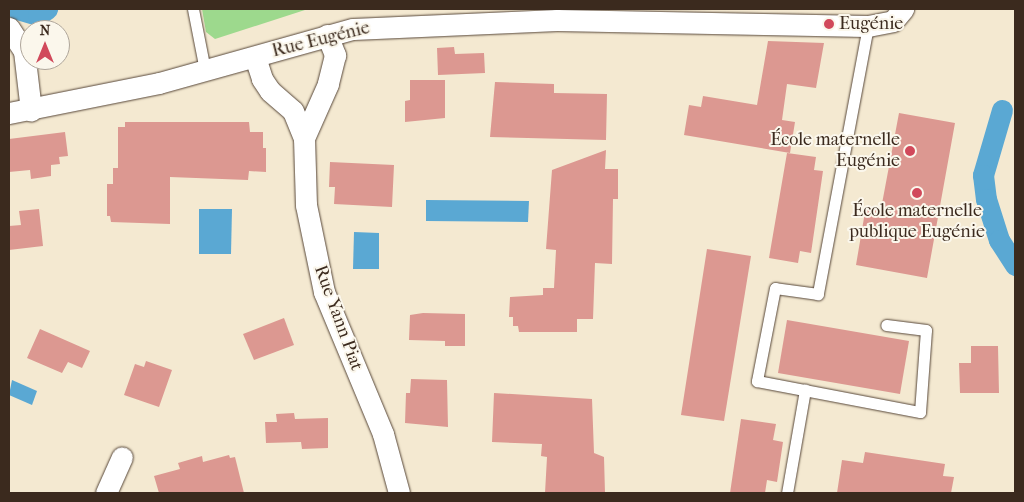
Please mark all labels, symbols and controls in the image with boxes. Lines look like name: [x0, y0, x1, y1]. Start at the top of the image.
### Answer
place label: Eugénie: [839, 13, 903, 35]
street label: Rue Eugénie: [270, 17, 372, 63]
marker: Eugénie: [823, 18, 835, 30]
north arrow: [20, 20, 70, 70]
text: N: [40, 22, 50, 39]
place label: École maternelle Eugénie: [770, 130, 900, 172]
marker: École maternelle Eugénie: [904, 145, 916, 157]
marker: École maternelle publique Eugénie: [911, 187, 923, 199]
place label: École maternelle publique Eugénie: [849, 201, 985, 243]
street label: Rue Yann Piat: [309, 262, 367, 374]

